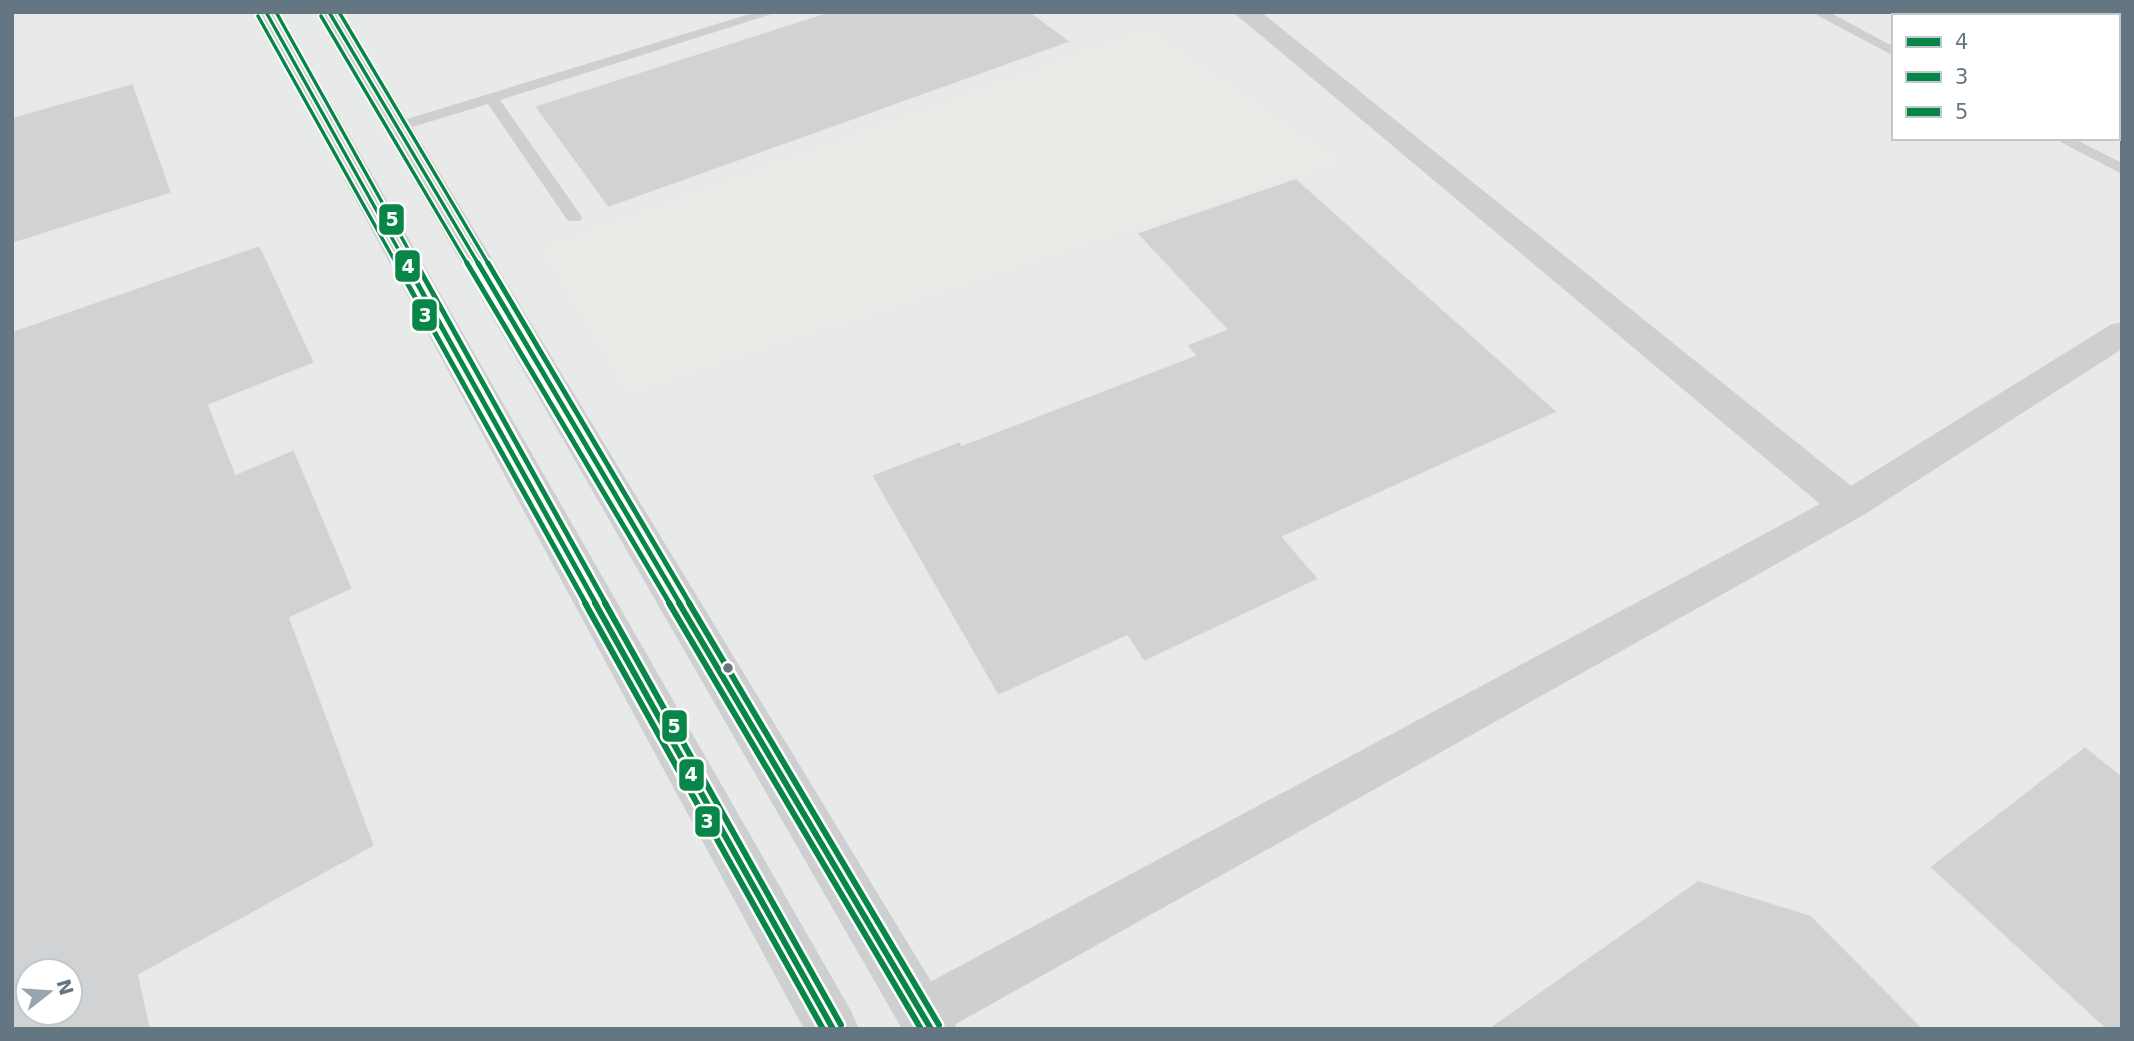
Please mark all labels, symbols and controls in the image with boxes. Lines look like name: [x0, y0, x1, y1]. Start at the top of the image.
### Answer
legend: [1892, 14, 2120, 140]
text: 4: [1955, 30, 1968, 54]
text: 3: [1955, 65, 1968, 89]
text: 5: [1955, 100, 1968, 124]
line badge: 5: [378, 203, 405, 236]
text: 5: [385, 208, 399, 230]
line badge: 4: [394, 249, 421, 283]
text: 4: [401, 255, 415, 277]
line badge: 3: [411, 298, 438, 332]
text: 3: [418, 304, 432, 326]
unlabelled marker: [721, 661, 735, 675]
line badge: 5: [661, 709, 688, 743]
text: 5: [667, 715, 681, 737]
line badge: 4: [678, 758, 705, 792]
text: 4: [684, 763, 698, 785]
line badge: 3: [694, 805, 721, 838]
text: 3: [700, 810, 714, 832]
north arrow: [14, 957, 84, 1027]
text: N: [52, 976, 78, 998]

